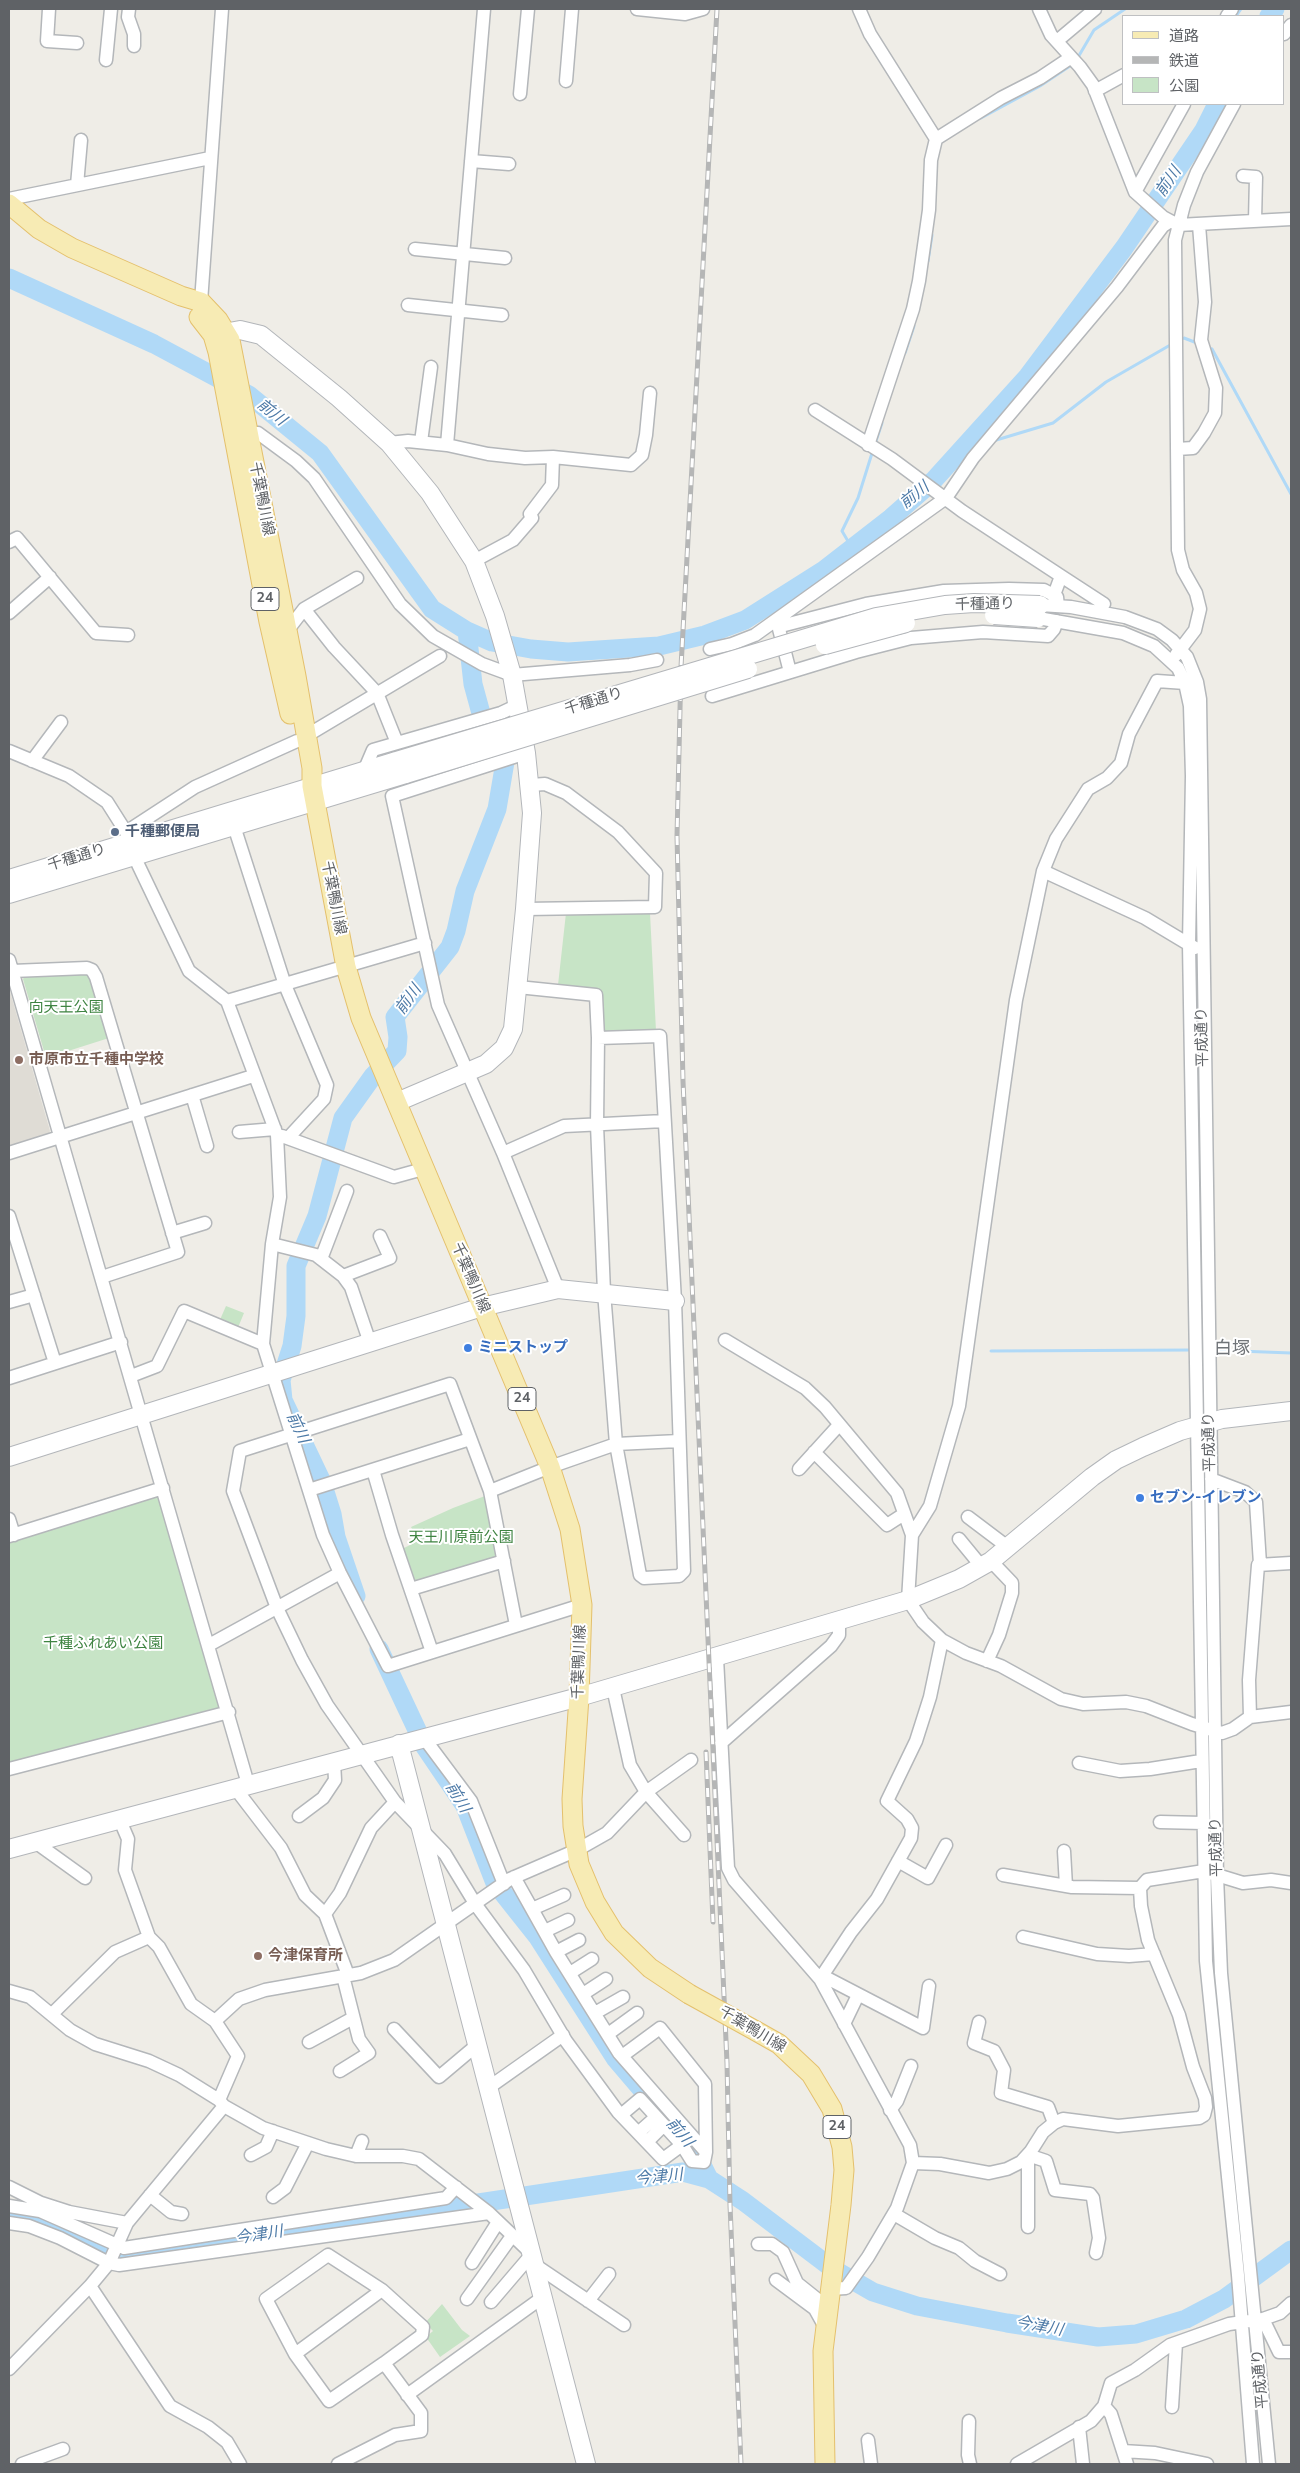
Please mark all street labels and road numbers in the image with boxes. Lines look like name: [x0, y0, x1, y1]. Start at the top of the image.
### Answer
street label: 千葉鴨川線: [245, 460, 277, 538]
road number: 24: [251, 588, 279, 610]
street label: 千種通り: [955, 595, 1015, 615]
street label: 千種通り: [563, 685, 625, 719]
street label: 千種通り: [46, 841, 108, 875]
street label: 千葉鴨川線: [317, 859, 349, 937]
street label: 平成通り: [1193, 1007, 1213, 1067]
street label: 千葉鴨川線: [447, 1240, 493, 1316]
road number: 24: [508, 1388, 536, 1410]
street label: 平成通り: [1200, 1412, 1220, 1472]
street label: 千葉鴨川線: [570, 1624, 590, 1700]
street label: 平成通り: [1207, 1817, 1227, 1877]
street label: 千葉鴨川線: [715, 2003, 789, 2057]
road number: 24: [823, 2116, 851, 2138]
street label: 平成通り: [1249, 2348, 1273, 2410]

